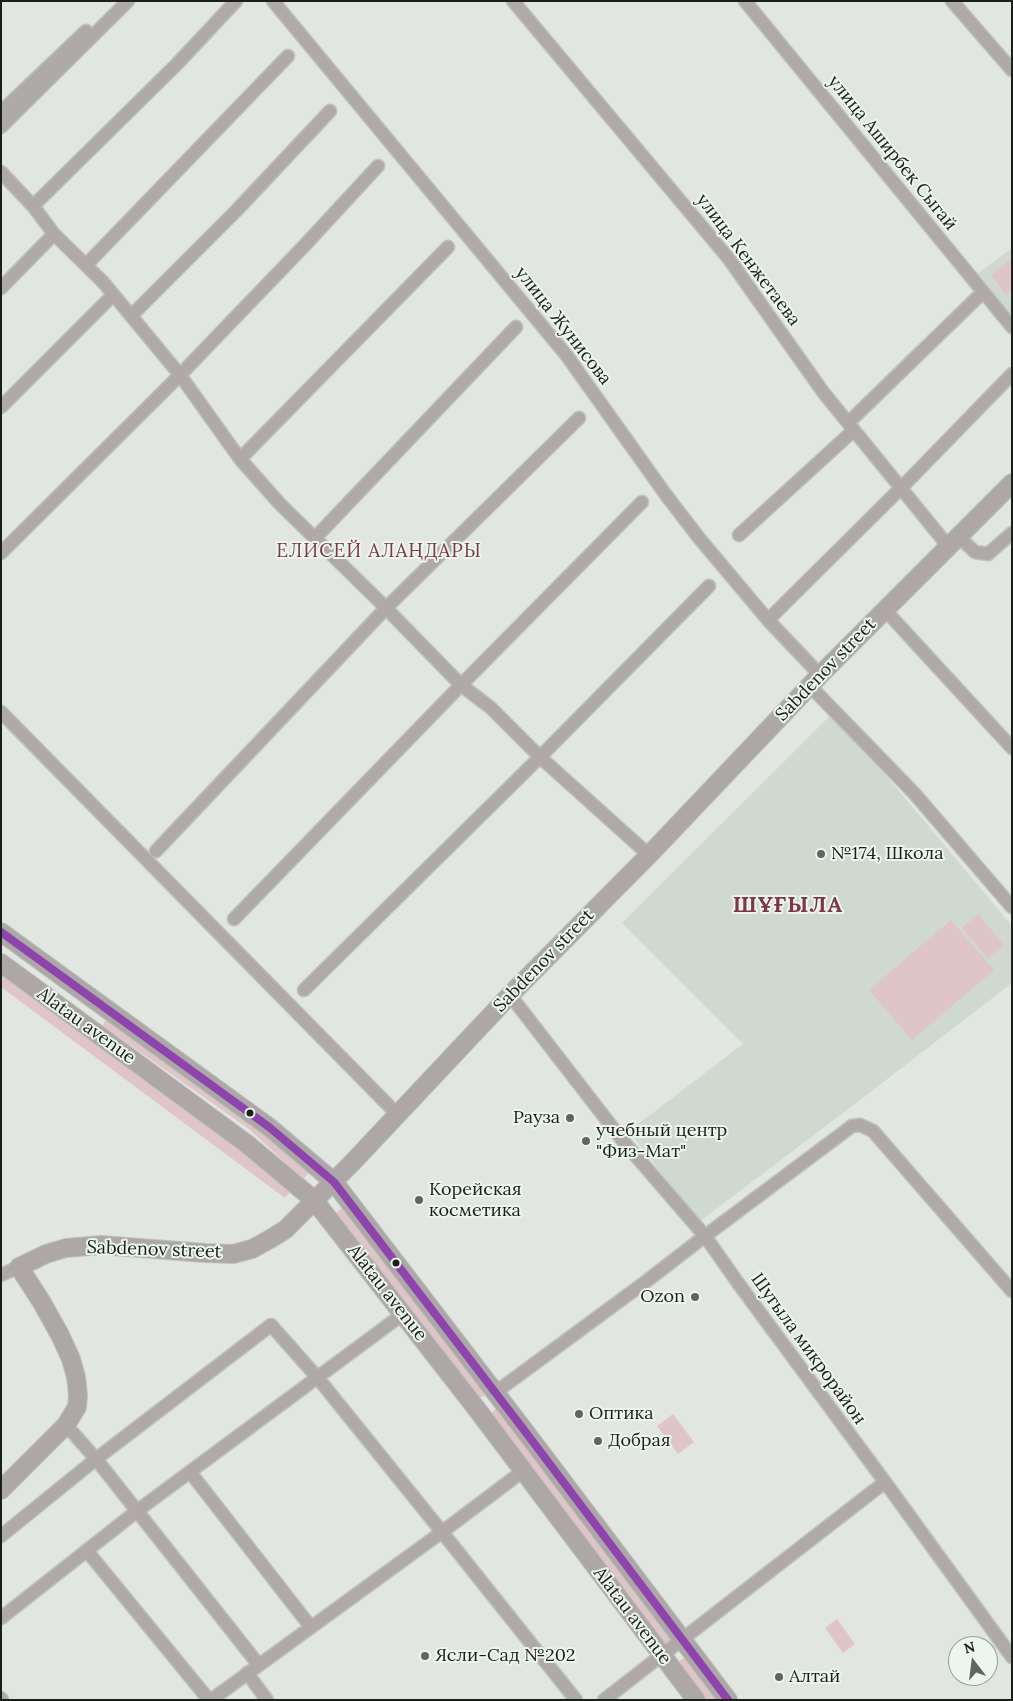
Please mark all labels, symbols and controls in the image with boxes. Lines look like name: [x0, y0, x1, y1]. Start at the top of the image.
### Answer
street label: улица Аширбек Сыгай: [823, 71, 961, 235]
street label: улица Кенжетаева: [691, 190, 805, 330]
street label: улица Жунисова: [510, 263, 616, 389]
district label: ЕЛИСЕЙ АЛАҢДАРЫ: [274, 541, 484, 563]
street label: Sabdenov street: [771, 614, 881, 726]
place label: №174, Школа: [831, 843, 943, 865]
marker: №174, Школа: [815, 848, 827, 860]
district label: ШҰҒЫЛА: [732, 893, 844, 919]
street label: Sabdenov street: [489, 905, 599, 1017]
street label: Alatau avenue: [33, 983, 139, 1069]
place label: Рауза: [513, 1107, 560, 1129]
unlabelled marker: [245, 1108, 255, 1118]
marker: Рауза: [564, 1112, 576, 1124]
place label: учебный центр "Физ-Мат": [596, 1120, 727, 1162]
marker: учебный центр "Физ-Мат": [580, 1135, 592, 1147]
place label: Корейская косметика: [429, 1179, 522, 1222]
marker: Корейская косметика: [413, 1194, 425, 1206]
street label: Sabdenov street: [86, 1237, 222, 1263]
street label: Alatau avenue: [343, 1241, 431, 1345]
unlabelled marker: [391, 1258, 401, 1268]
street label: Шугыла микрорайон: [746, 1269, 870, 1429]
place label: Ozon: [640, 1286, 685, 1308]
marker: Ozon: [689, 1291, 701, 1303]
place label: Оптика: [589, 1403, 654, 1425]
marker: Оптика: [573, 1408, 585, 1420]
place label: Добрая: [608, 1430, 671, 1452]
marker: Добрая: [592, 1435, 604, 1447]
street label: Alatau avenue: [588, 1563, 676, 1669]
north arrow: [948, 1636, 998, 1686]
text: N: [962, 1637, 977, 1658]
place label: Ясли-Сад №202: [435, 1645, 576, 1667]
marker: Ясли-Сад №202: [419, 1650, 431, 1662]
place label: Алтай: [789, 1666, 840, 1688]
marker: Алтай: [773, 1671, 785, 1683]

